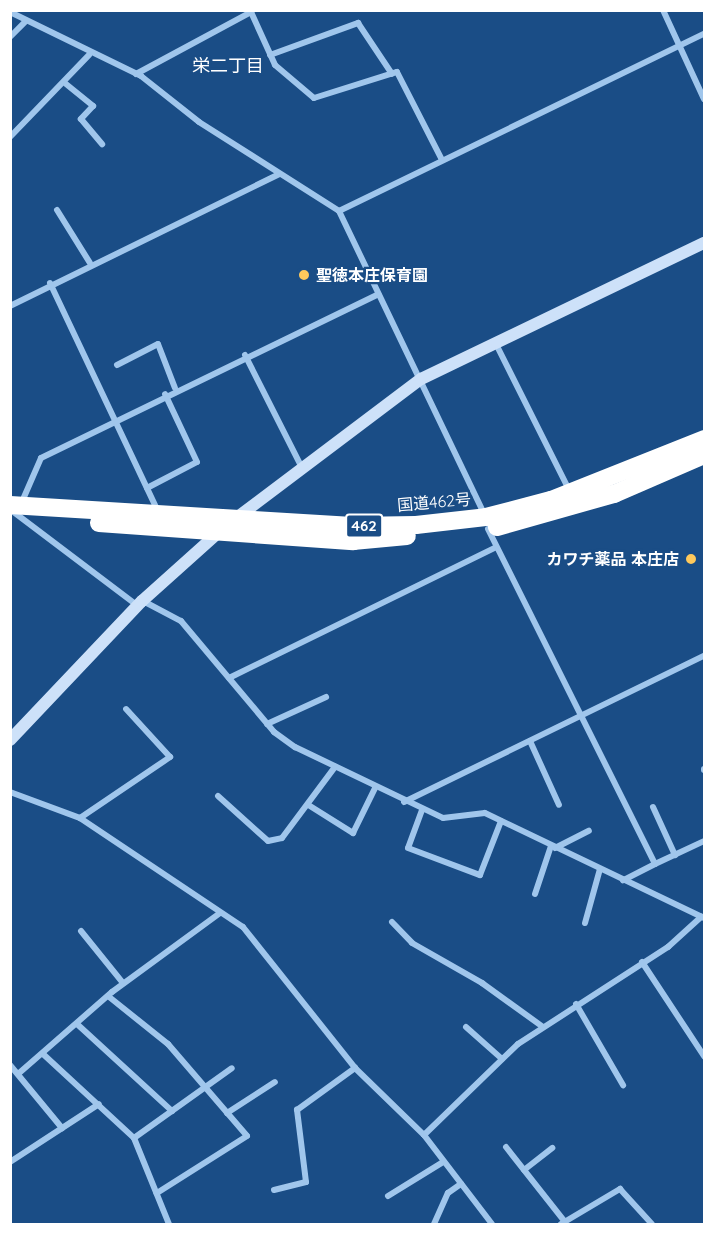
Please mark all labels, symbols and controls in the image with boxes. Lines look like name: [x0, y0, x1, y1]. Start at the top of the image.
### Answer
district label: 栄二丁目: [192, 55, 264, 77]
place label: 聖徳本庄保育園: [316, 265, 428, 285]
marker: 聖徳本庄保育園: [297, 268, 311, 282]
street label: 国道462号: [396, 489, 472, 515]
road number: 462: [344, 514, 384, 538]
place label: カワチ薬品 本庄店: [547, 549, 679, 569]
marker: カワチ薬品 本庄店: [684, 552, 698, 566]

